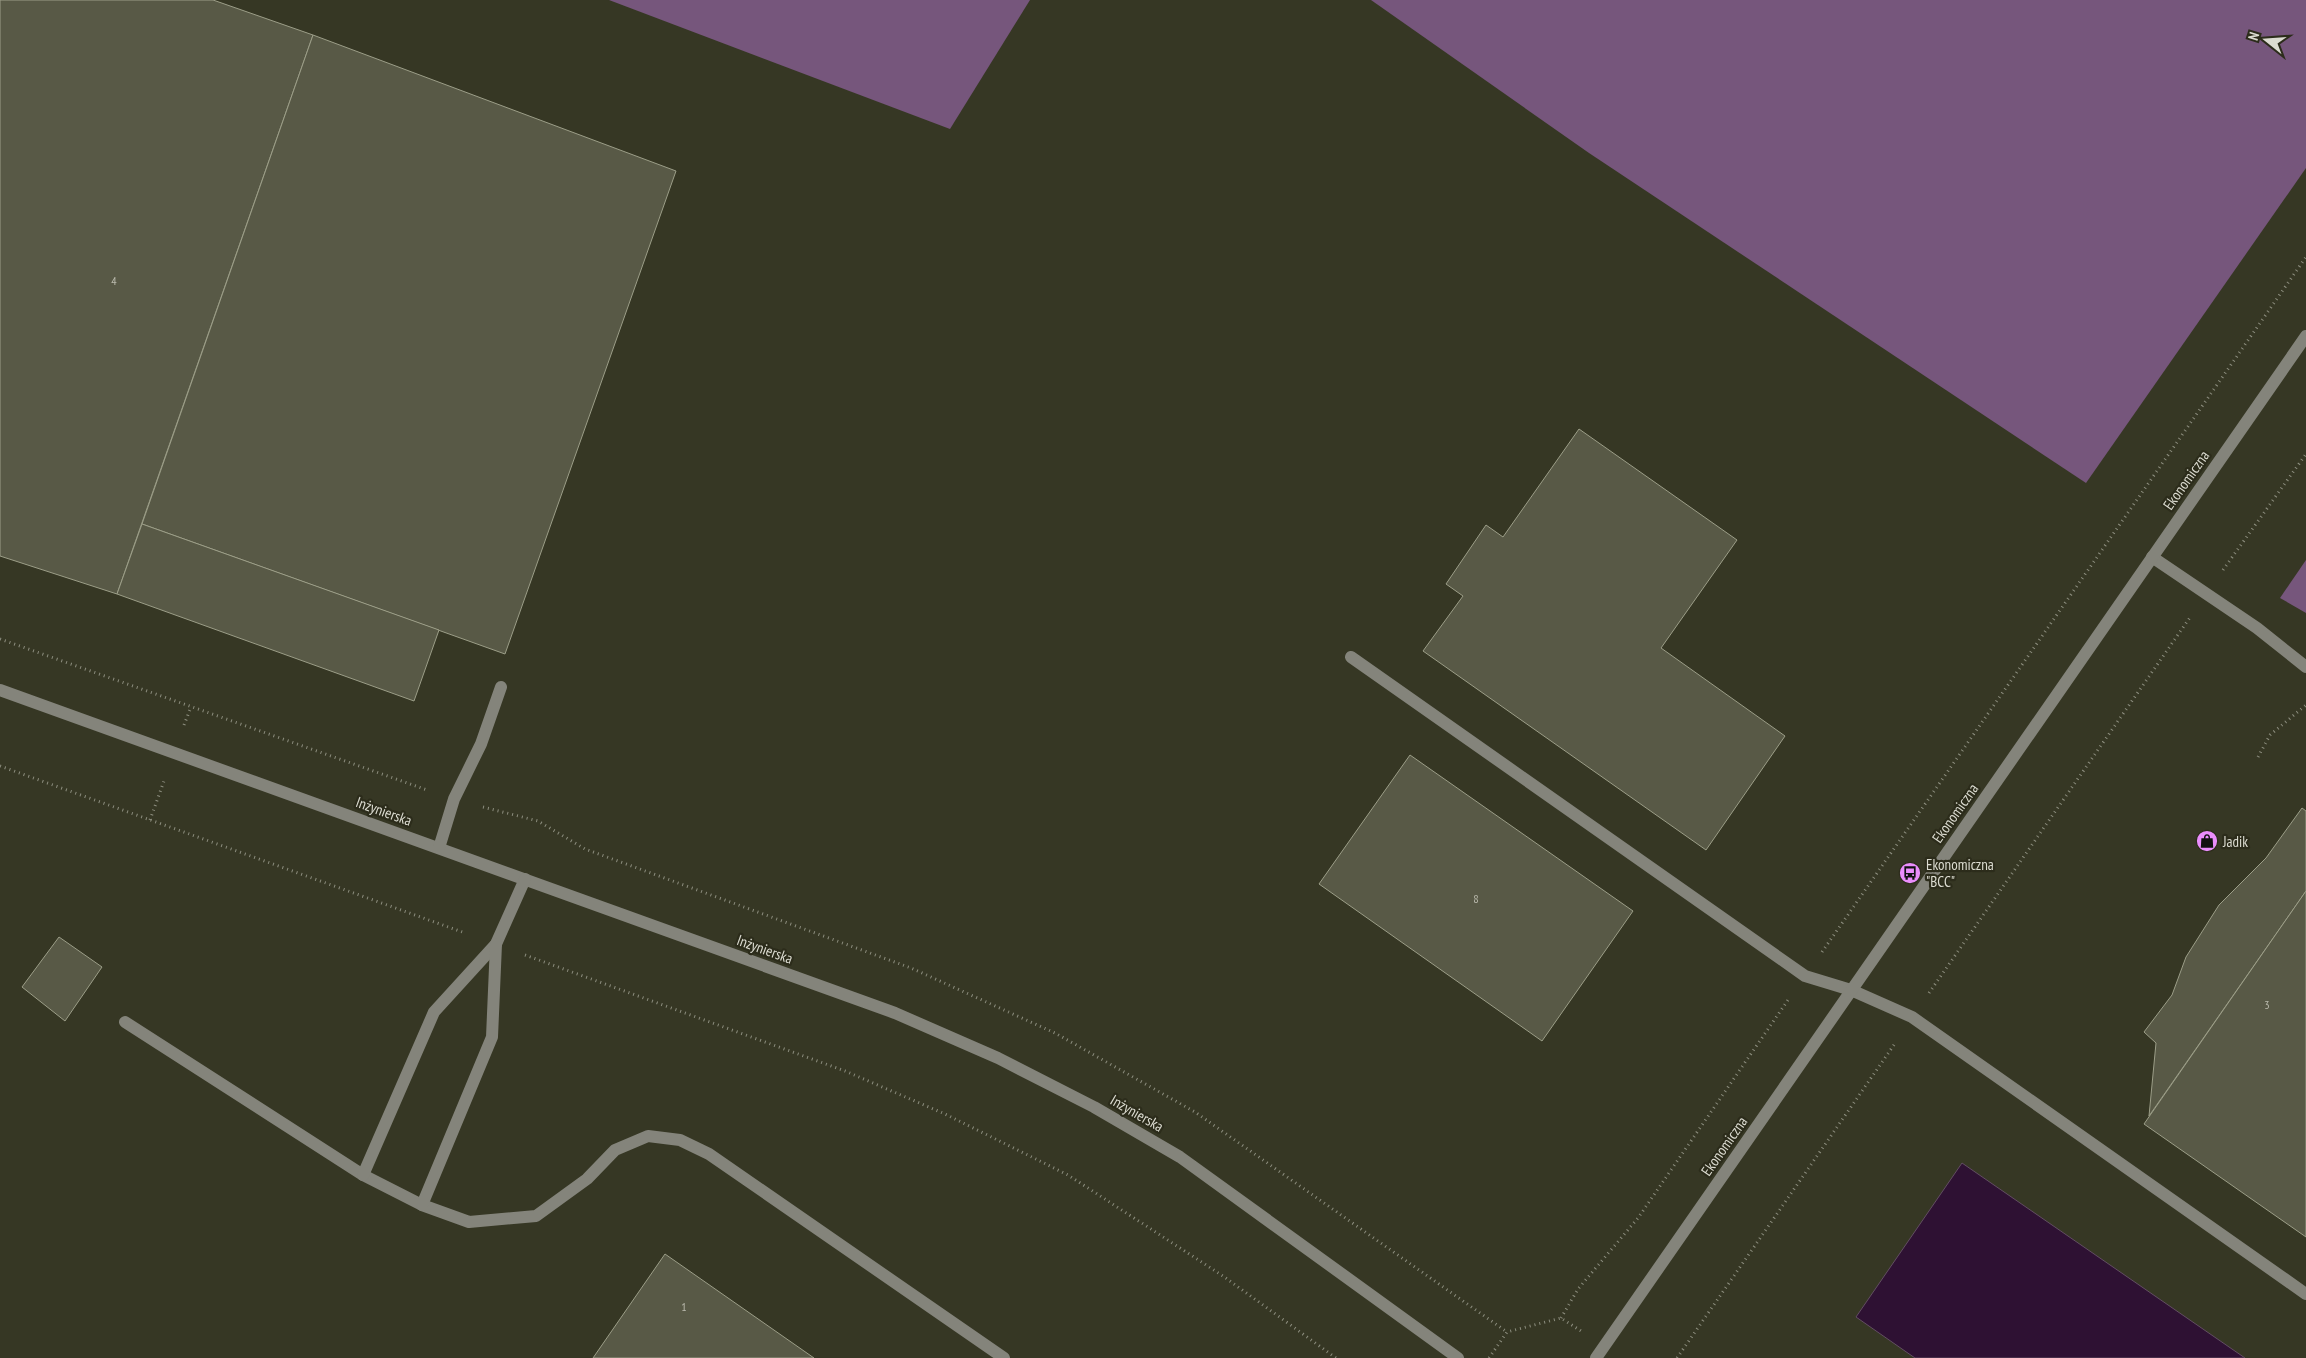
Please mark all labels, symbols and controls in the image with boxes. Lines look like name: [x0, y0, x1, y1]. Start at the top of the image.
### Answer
north arrow: [2241, 15, 2291, 65]
text: N: [2244, 30, 2263, 42]
house number: 4: [111, 273, 117, 288]
street label: Ekonomiczna: [2159, 447, 2213, 513]
street label: Ekonomiczna: [1928, 780, 1982, 846]
street label: Inżynierska: [353, 792, 415, 830]
shop icon: Jadik: [2195, 829, 2219, 853]
place label: Jadik: [2222, 832, 2248, 851]
place label: Ekonomiczna "BCC": [1926, 855, 1994, 891]
bus stop icon: Ekonomiczna "BCC": [1898, 861, 1922, 885]
house number: 8: [1473, 891, 1479, 906]
street label: Inżynierska: [734, 930, 796, 968]
house number: 3: [2264, 997, 2270, 1012]
street label: Inżynierska: [1107, 1090, 1167, 1136]
street label: Ekonomiczna: [1697, 1113, 1751, 1179]
house number: 1: [681, 1299, 687, 1314]

